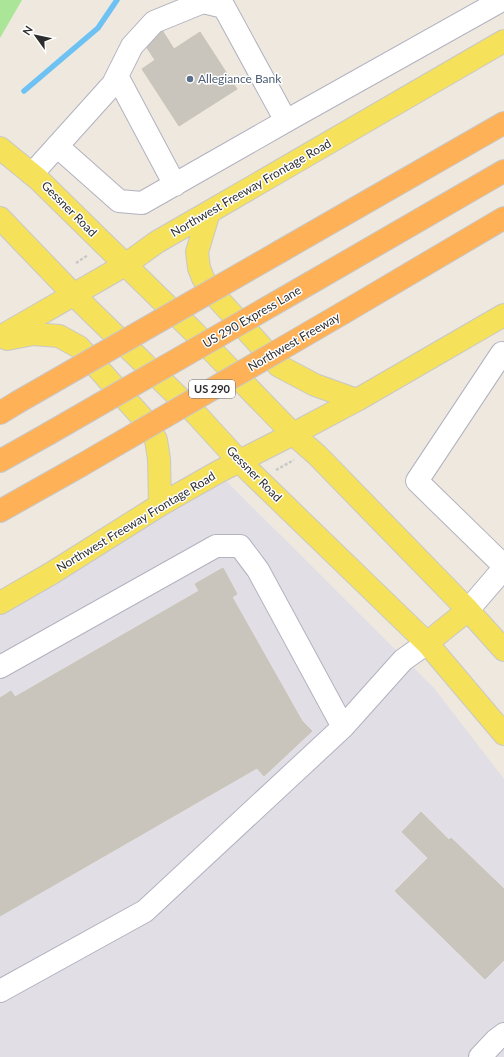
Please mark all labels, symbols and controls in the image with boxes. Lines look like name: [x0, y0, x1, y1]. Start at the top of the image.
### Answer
north arrow: [16, 16, 56, 56]
text: N: [19, 23, 35, 37]
place label: Allegiance Bank: [198, 71, 282, 86]
marker: Allegiance Bank: [185, 74, 195, 84]
street label: Northwest Freeway Frontage Road: [168, 135, 334, 240]
street label: Gessner Road: [39, 178, 100, 239]
street label: US 290 Express Lane: [200, 282, 304, 351]
street label: Northwest Freeway: [245, 309, 343, 374]
road number: US 290: [189, 380, 235, 398]
street label: Gessner Road: [224, 443, 285, 504]
street label: Northwest Freeway Frontage Road: [54, 468, 218, 575]

